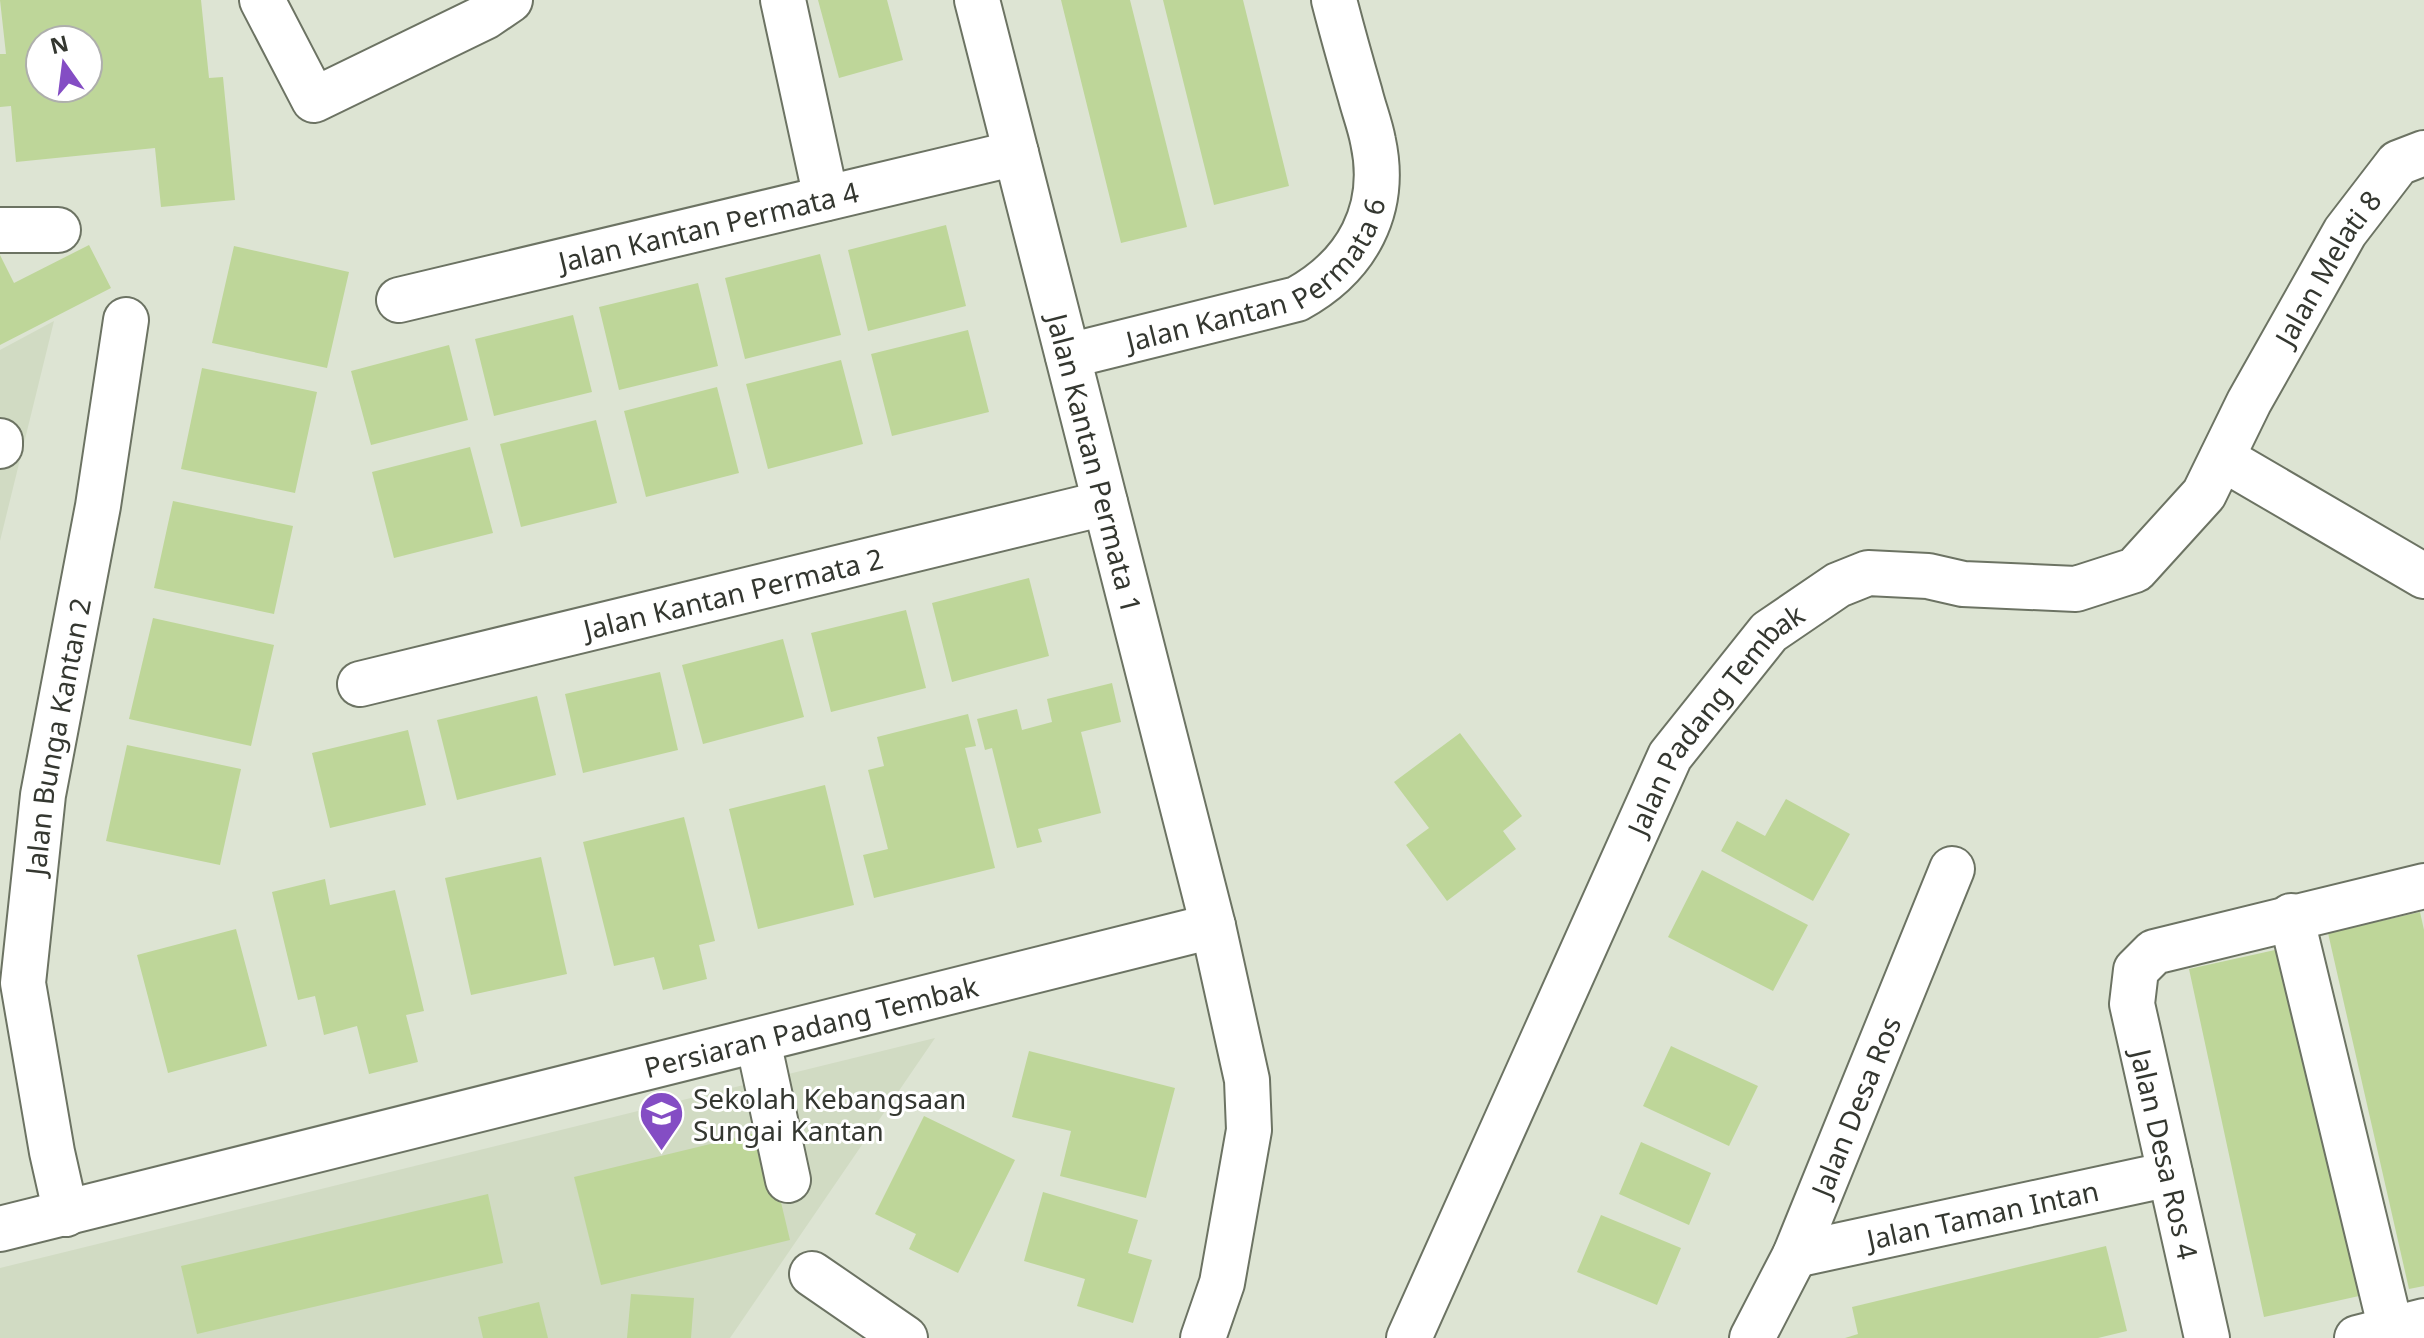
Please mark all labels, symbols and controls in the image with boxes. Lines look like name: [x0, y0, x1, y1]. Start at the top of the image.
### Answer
north arrow: [24, 24, 104, 104]
text: N: [47, 27, 71, 60]
street label: Jalan Kantan Permata 4: [552, 172, 862, 281]
street label: Jalan Melati 8: [2264, 182, 2389, 355]
street label: Jalan Kantan Permata 6: [1119, 194, 1393, 361]
street label: Jalan Kantan Permata 1: [1038, 307, 1151, 617]
street label: Jalan Kantan Permata 2: [577, 539, 887, 649]
street label: Jalan Bunga Kantan 2: [15, 595, 99, 880]
street label: Jalan Padang Tembak: [1617, 595, 1811, 844]
street label: Persiaran Padang Tembak: [640, 966, 982, 1086]
street label: Jalan Desa Ros: [1801, 1011, 1909, 1205]
street label: Jalan Desa Ros 4: [2122, 1042, 2208, 1263]
place label: Sekolah Kebangsaan Sungai Kantan: [693, 1079, 966, 1149]
school or university icon: Sekolah Kebangsaan Sungai Kantan: [638, 1090, 686, 1153]
street label: Jalan Taman Intan: [1860, 1171, 2102, 1259]

